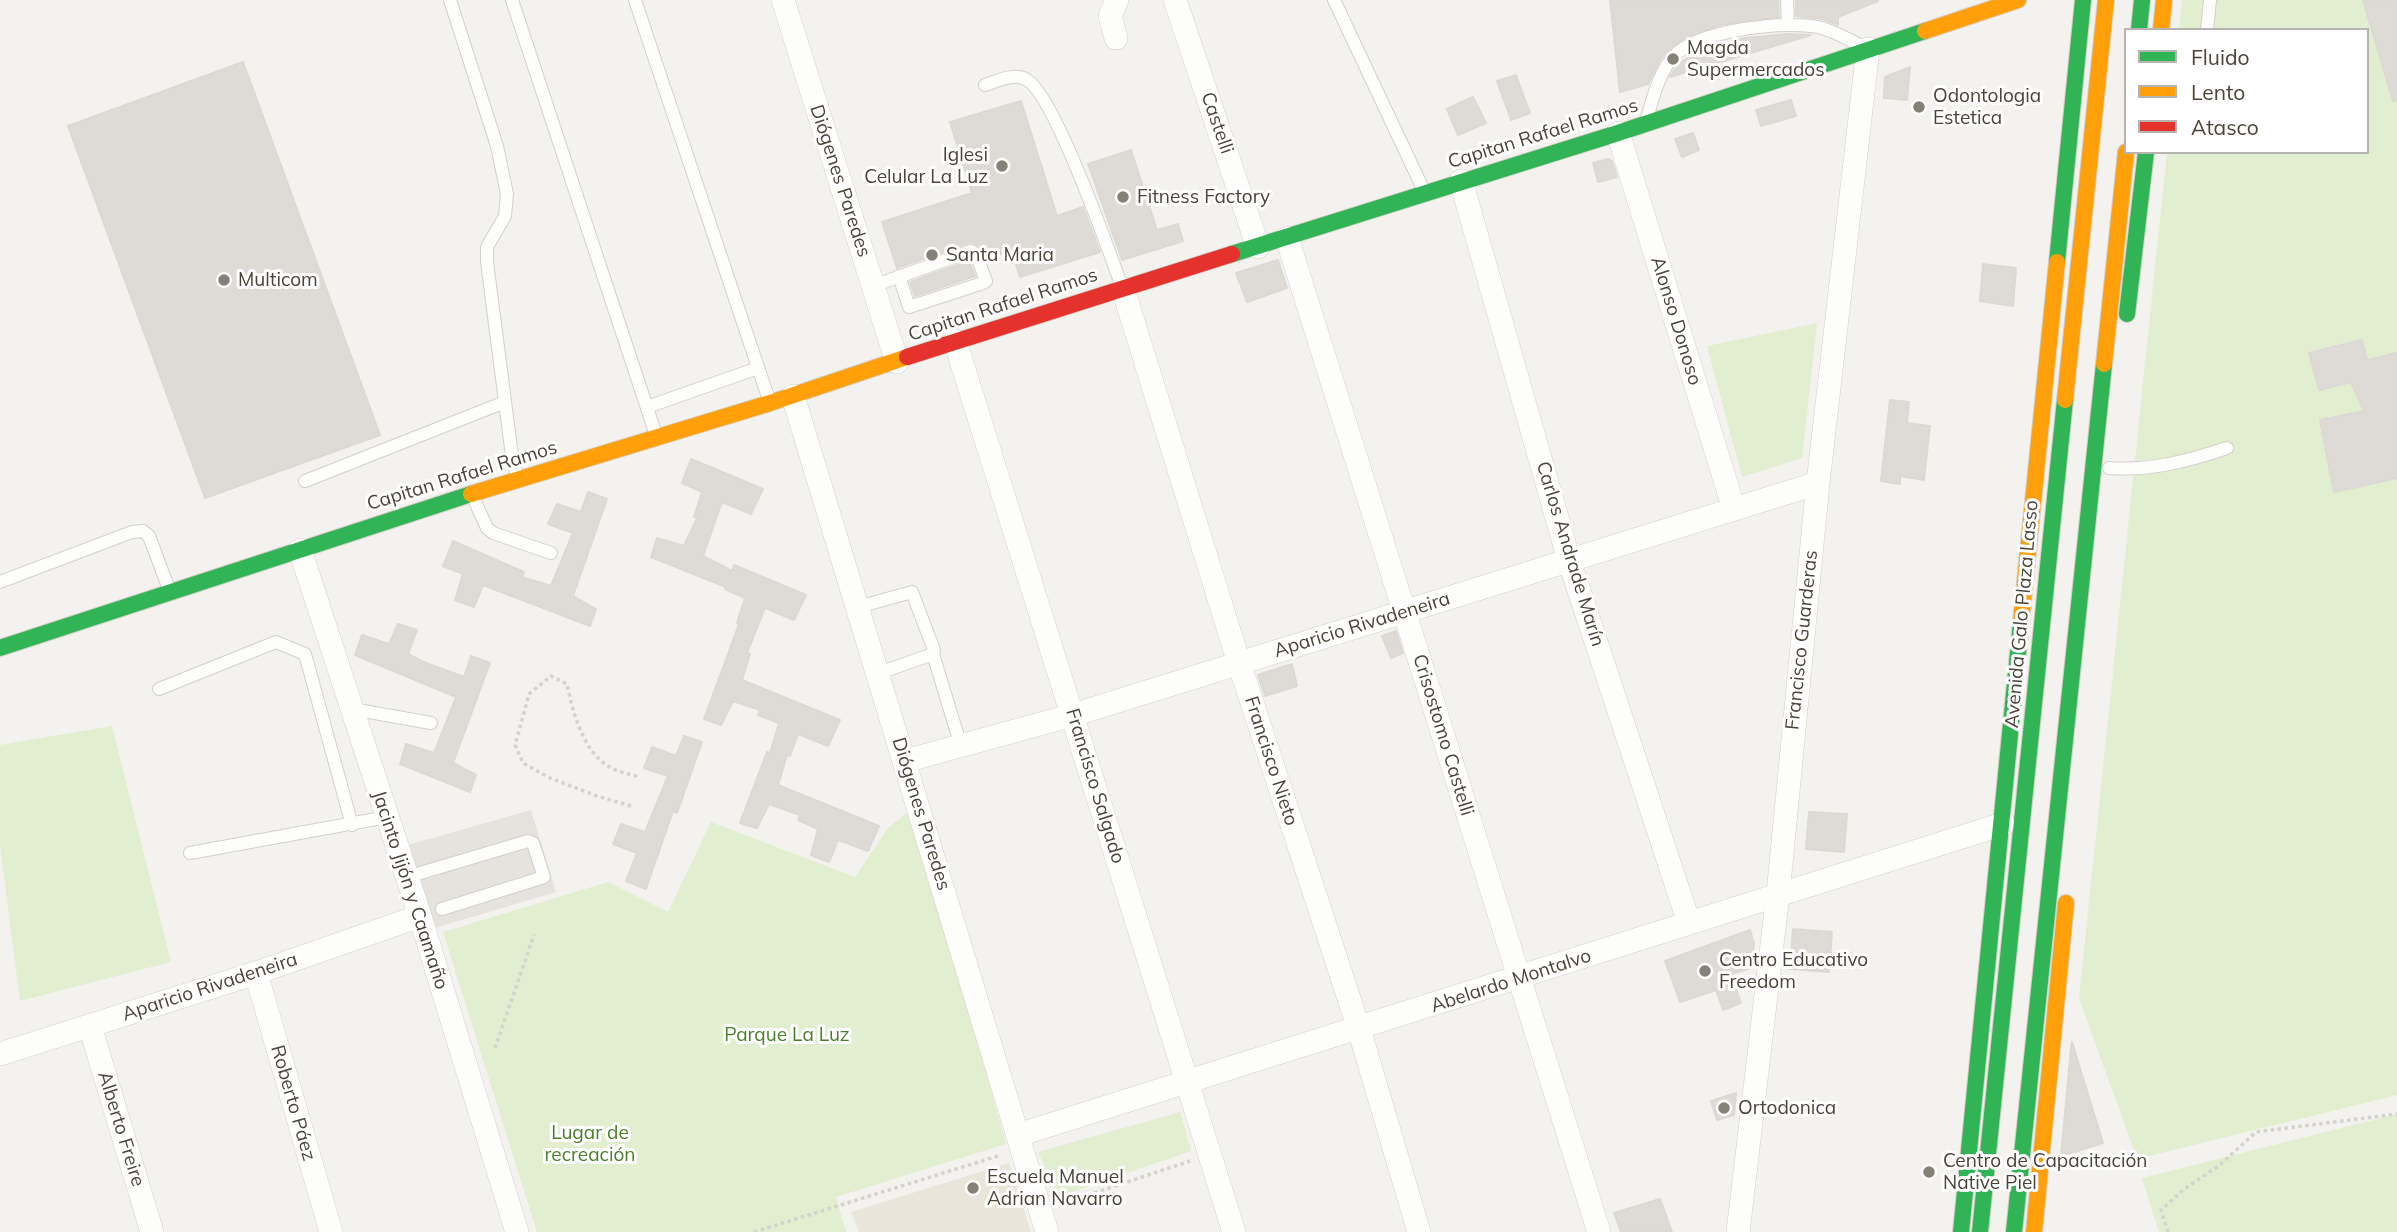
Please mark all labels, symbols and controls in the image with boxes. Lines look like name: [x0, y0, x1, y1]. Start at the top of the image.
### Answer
legend: [2124, 28, 2369, 154]
place label: Magda Supermercados: [1687, 37, 1825, 81]
text: Fluido: [2191, 44, 2250, 70]
marker: Magda Supermercados: [1665, 51, 1681, 67]
text: Lento: [2191, 79, 2245, 105]
place label: Odontologia Estetica: [1933, 85, 2041, 129]
street label: Castelli: [1196, 89, 1238, 157]
street label: Capitan Rafael Ramos: [1445, 94, 1641, 174]
marker: Odontologia Estetica: [1911, 99, 1927, 115]
street label: Diógenes Paredes: [805, 102, 875, 260]
text: Atasco: [2191, 114, 2259, 140]
place label: Iglesi Celular La Luz: [864, 144, 988, 188]
marker: Iglesi Celular La Luz: [994, 158, 1010, 174]
place label: Fitness Factory: [1137, 186, 1270, 208]
marker: Fitness Factory: [1115, 189, 1131, 205]
place label: Santa Maria: [946, 244, 1054, 266]
marker: Santa Maria: [924, 247, 940, 263]
street label: Alonso Donoso: [1646, 254, 1706, 388]
street label: Capitan Rafael Ramos: [905, 264, 1101, 346]
place label: Multicom: [238, 269, 318, 291]
marker: Multicom: [216, 272, 232, 288]
street label: Capitan Rafael Ramos: [364, 436, 560, 516]
street label: Carlos Andrade Marín: [1531, 459, 1609, 649]
street label: Avenida Galo Plaza Lasso: [2001, 499, 2043, 729]
street label: Francisco Guarderas: [1781, 549, 1823, 731]
street label: Aparicio Rivadeneira: [1271, 587, 1453, 663]
street label: Crisostomo Castelli: [1408, 651, 1478, 819]
street label: Francisco Nieto: [1239, 693, 1303, 829]
street label: Francisco Salgado: [1061, 706, 1129, 866]
street label: Diógenes Paredes: [887, 735, 955, 893]
street label: Jacinto Jijón y Caamaño: [367, 788, 453, 992]
street label: Abelardo Montalvo: [1428, 944, 1594, 1018]
street label: Aparicio Rivadeneira: [120, 948, 300, 1026]
place label: Centro Educativo Freedom: [1719, 949, 1868, 993]
marker: Centro Educativo Freedom: [1697, 963, 1713, 979]
park label: Parque La Luz: [724, 1024, 850, 1046]
street label: Roberto Páez: [266, 1043, 320, 1163]
street label: Alberto Freire: [93, 1069, 149, 1189]
place label: Ortodonica: [1738, 1097, 1836, 1119]
marker: Ortodonica: [1716, 1100, 1732, 1116]
park label: Lugar de recreación: [545, 1122, 635, 1166]
place label: Centro de Capacitación Native Piel: [1943, 1150, 2148, 1194]
marker: Centro de Capacitación Native Piel: [1921, 1164, 1937, 1180]
place label: Escuela Manuel Adrian Navarro: [987, 1166, 1124, 1210]
marker: Escuela Manuel Adrian Navarro: [965, 1180, 981, 1196]

